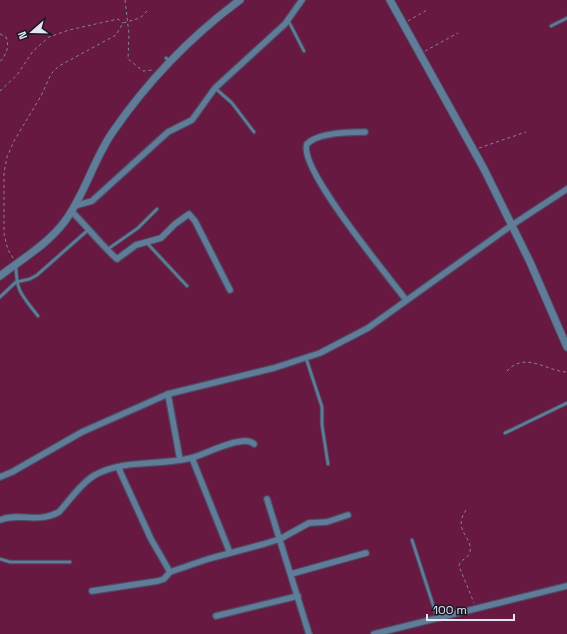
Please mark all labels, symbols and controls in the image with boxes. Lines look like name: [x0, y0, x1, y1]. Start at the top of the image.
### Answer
north arrow: [12, 12, 52, 52]
text: N: [15, 30, 30, 41]
scale bar: [427, 596, 514, 622]
text: 100 m: [433, 602, 467, 618]

